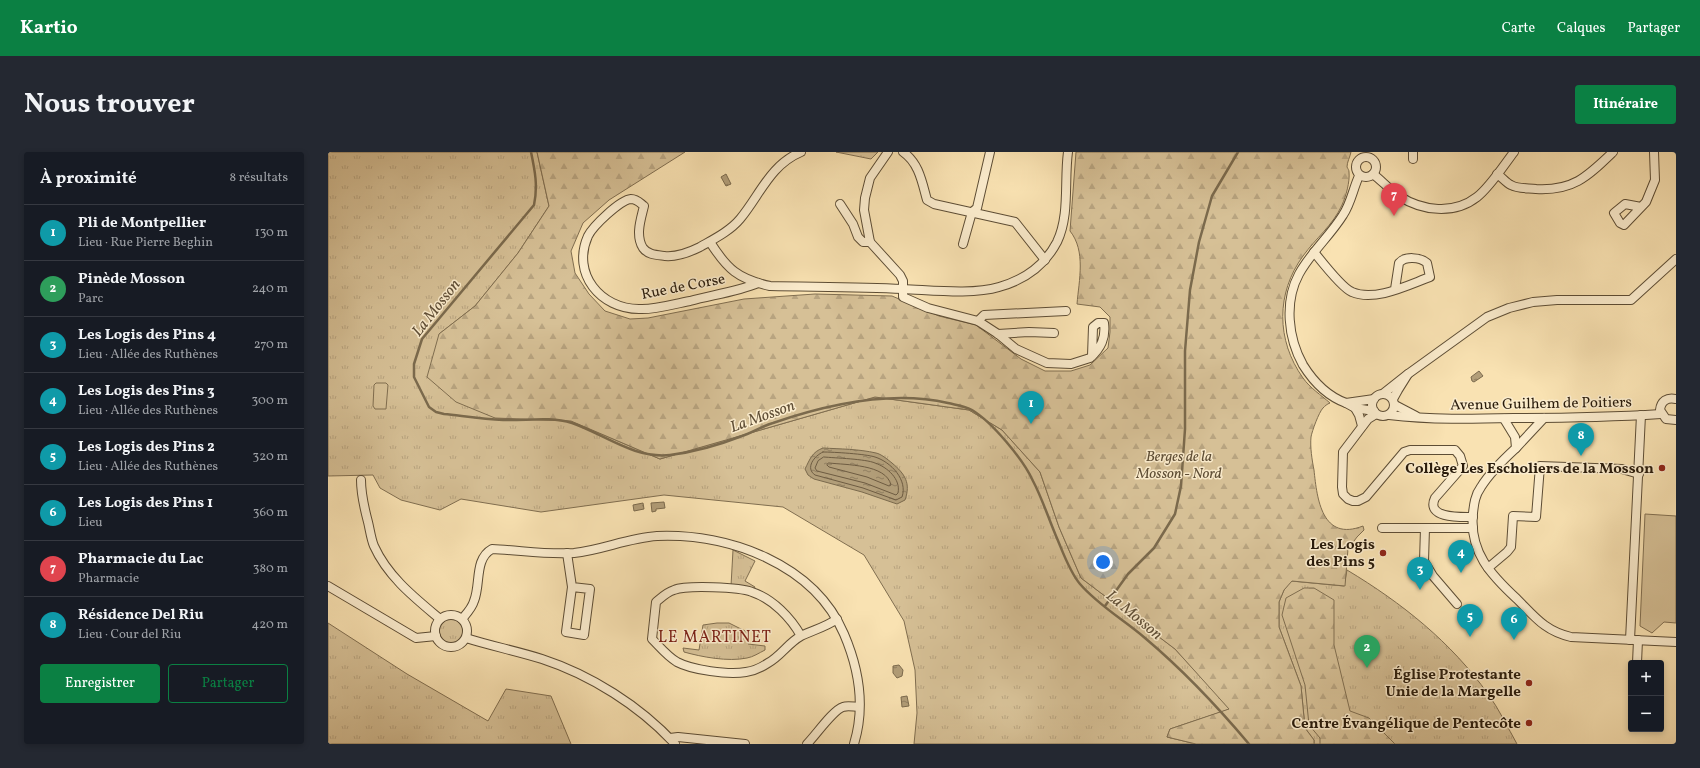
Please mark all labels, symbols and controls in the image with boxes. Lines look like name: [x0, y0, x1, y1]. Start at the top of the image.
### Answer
text: Kartio: [20, 15, 78, 41]
text: Carte: [1502, 19, 1535, 38]
text: Calques: [1557, 19, 1605, 38]
text: Partager: [1627, 19, 1680, 38]
text: Nous trouver: [24, 85, 195, 124]
button: Itinéraire: [1575, 85, 1676, 124]
text: À proximité: [40, 167, 137, 190]
text: 8 résultats: [229, 169, 288, 187]
pin: 7: [1381, 183, 1407, 216]
text: Pli de Montpellier: [78, 213, 206, 234]
text: 1: [50, 224, 56, 242]
text: 130 m: [255, 224, 288, 242]
text: Lieu · Rue Pierre Beghin: [78, 234, 213, 252]
text: Pinède Mosson: [78, 269, 185, 290]
street label: Rue de Corse: [640, 269, 727, 306]
water label: La Mosson: [407, 275, 466, 342]
text: 2: [50, 280, 56, 298]
text: 240 m: [252, 280, 288, 298]
text: Parc: [78, 290, 103, 308]
text: Les Logis des Pins 4: [78, 325, 216, 346]
text: 3: [50, 336, 56, 354]
text: 270 m: [254, 336, 288, 354]
text: Lieu · Allée des Ruthènes: [78, 346, 218, 364]
text: Les Logis des Pins 3: [78, 381, 215, 402]
pin: 1: [1018, 391, 1044, 424]
text: 4: [49, 392, 57, 410]
text: 300 m: [252, 392, 288, 410]
street label: Avenue Guilhem de Poitiers: [1450, 392, 1632, 417]
water label: La Mosson: [727, 395, 798, 439]
text: Lieu · Allée des Ruthènes: [78, 402, 218, 420]
pin: 8: [1568, 423, 1594, 456]
text: Les Logis des Pins 2: [78, 437, 215, 458]
park label: Berges de la Mosson - Nord: [1135, 447, 1222, 485]
text: 5: [50, 448, 56, 466]
text: 320 m: [253, 448, 288, 466]
text: Lieu · Allée des Ruthènes: [78, 458, 218, 476]
place label: Collège Les Escholiers de la Mosson: [1405, 459, 1654, 480]
marker: Collège Les Escholiers de la Mosson: [1657, 463, 1667, 473]
text: Les Logis des Pins 1: [78, 493, 213, 514]
text: 6: [49, 504, 57, 522]
text: 360 m: [253, 504, 288, 522]
text: Lieu: [78, 514, 103, 532]
place label: Les Logis des Pins 5: [1306, 535, 1375, 573]
pin: 4: [1448, 540, 1474, 573]
marker: Les Logis des Pins 5: [1378, 548, 1388, 558]
text: Pharmacie du Lac: [78, 549, 204, 570]
your location: [1093, 552, 1113, 572]
pin: 3: [1407, 557, 1433, 590]
text: 7: [50, 560, 56, 578]
text: 380 m: [253, 560, 288, 578]
text: Pharmacie: [78, 570, 139, 588]
water label: La Mosson: [1101, 585, 1167, 646]
pin: 5: [1457, 604, 1483, 637]
text: Résidence Del Riu: [78, 605, 204, 626]
pin: 6: [1501, 607, 1527, 640]
text: 8: [49, 616, 57, 634]
text: 420 m: [251, 616, 288, 634]
text: Lieu · Cour del Riu: [78, 626, 181, 644]
district label: LE MARTINET: [658, 627, 772, 649]
pin: 2: [1354, 635, 1380, 668]
map controls: [1628, 660, 1664, 732]
button: +: [1628, 660, 1664, 696]
button: Enregistrer: [40, 664, 160, 703]
button: Partager: [168, 664, 288, 703]
place label: Église Protestante Unie de la Margelle: [1385, 665, 1521, 703]
marker: Église Protestante Unie de la Margelle: [1524, 678, 1534, 688]
button: −: [1628, 696, 1664, 732]
place label: Centre Évangélique de Pentecôte: [1291, 714, 1521, 735]
marker: Centre Évangélique de Pentecôte: [1524, 718, 1534, 728]

